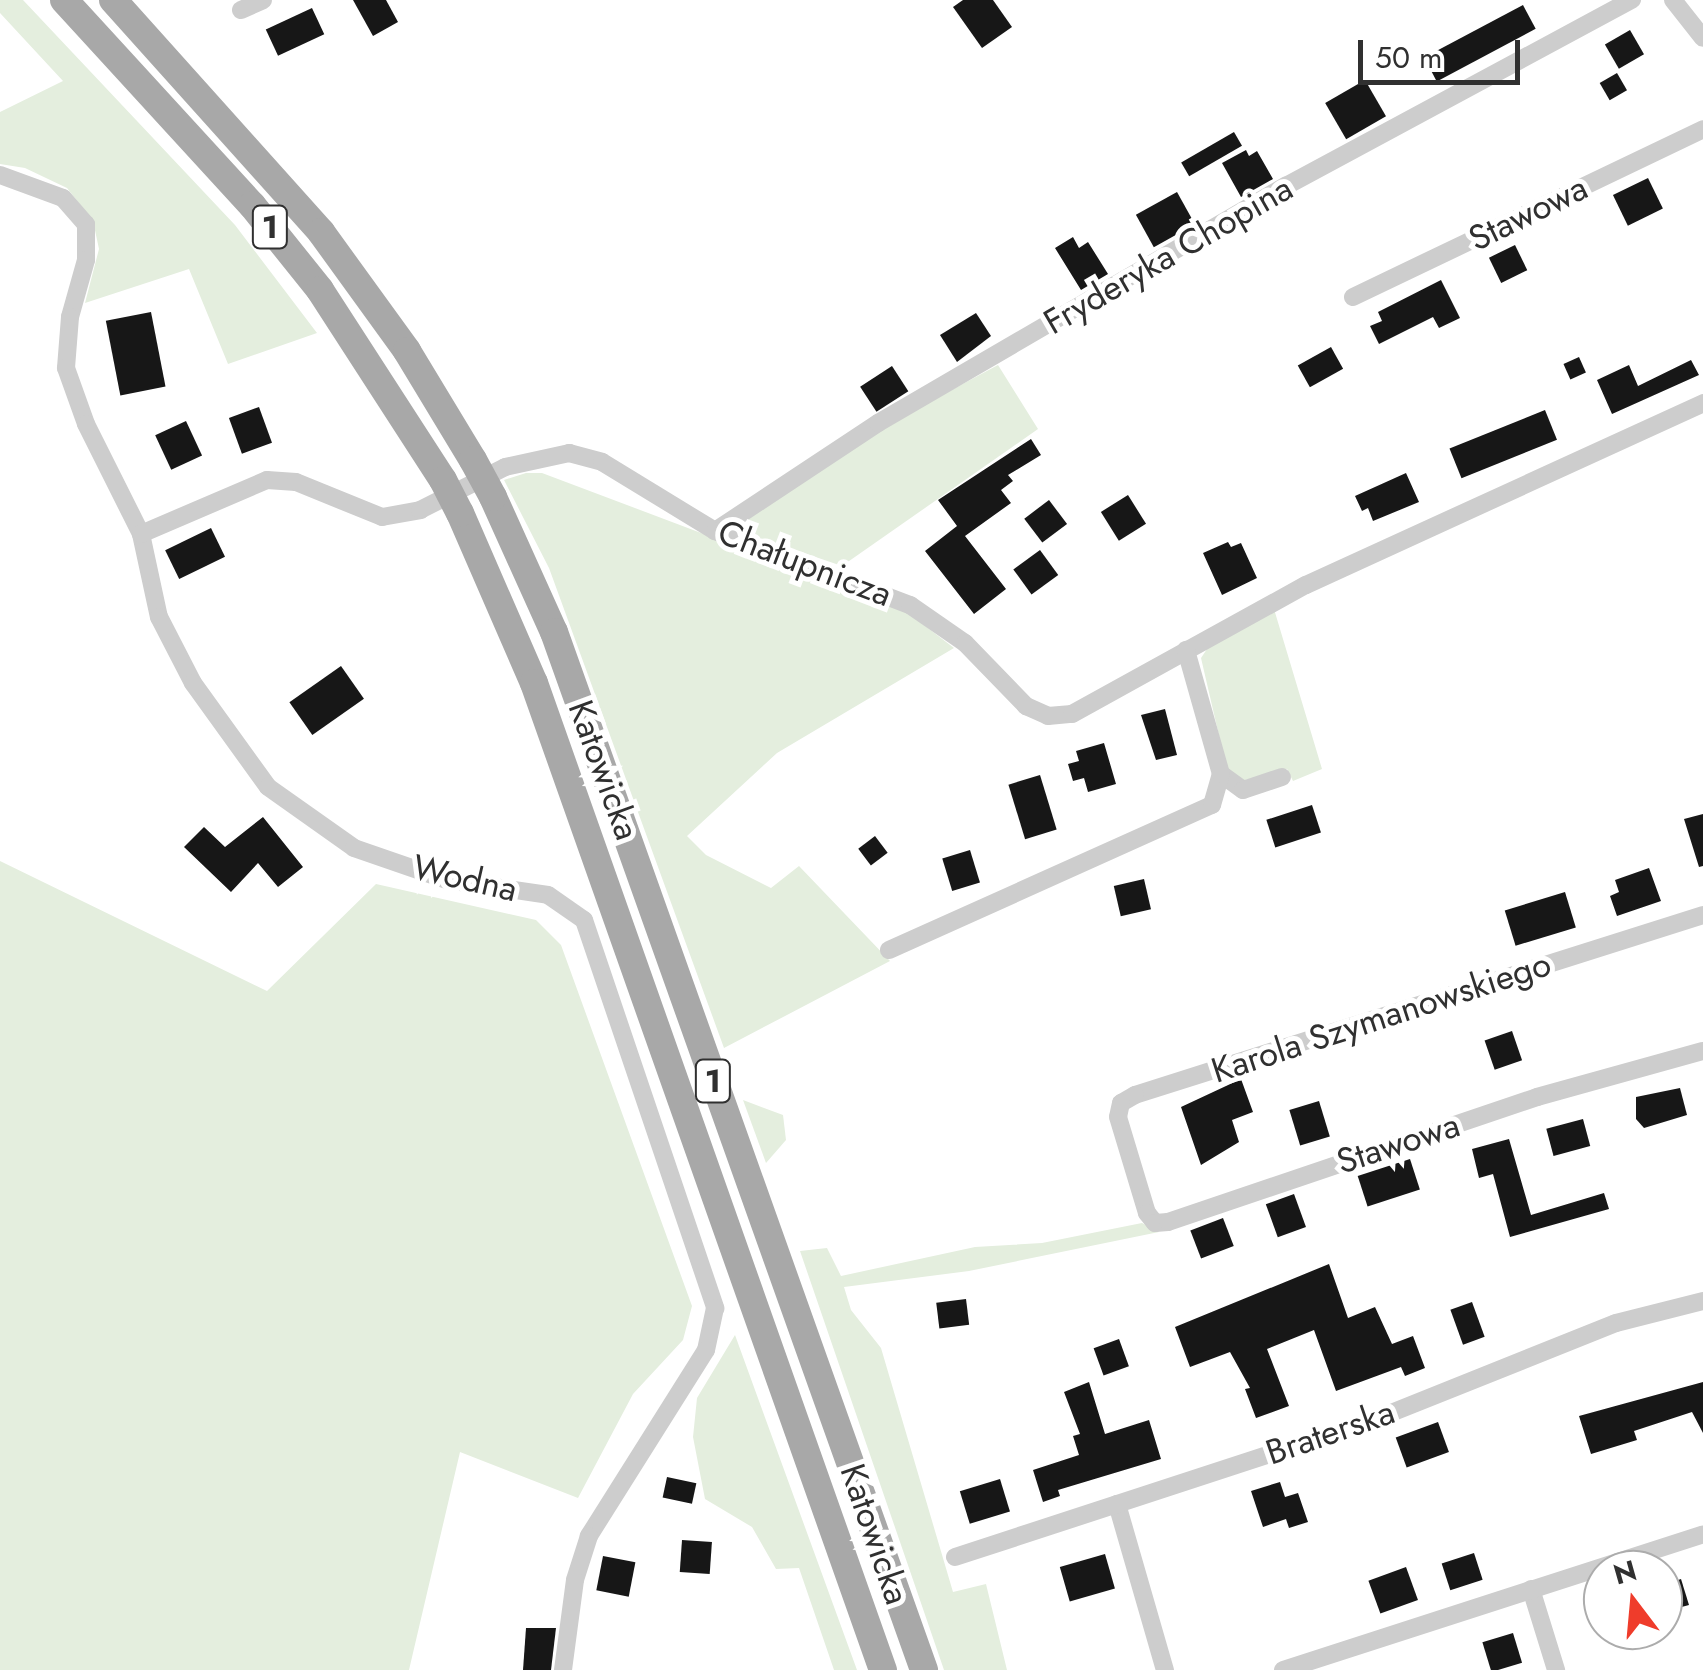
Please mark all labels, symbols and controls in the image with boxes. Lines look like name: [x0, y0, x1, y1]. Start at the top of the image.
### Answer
scale bar: [1363, 20, 1526, 82]
text: 50 m: [1375, 36, 1442, 79]
street label: Stawowa: [1462, 166, 1594, 260]
street label: Fryderyka Chopina: [1036, 167, 1300, 343]
road number: 1: [250, 200, 290, 254]
street label: Chałupnicza: [712, 511, 898, 615]
street label: Katowicka: [559, 694, 649, 846]
street label: Wodna: [409, 846, 521, 910]
street label: Karola Szymanowskiego: [1206, 942, 1556, 1092]
road number: 1: [693, 1054, 733, 1108]
street label: Stawowa: [1331, 1103, 1465, 1183]
street label: Braterska: [1260, 1390, 1400, 1474]
street label: Katowicka: [831, 1458, 919, 1610]
north arrow: [1583, 1550, 1683, 1650]
text: N: [1609, 1550, 1641, 1595]

